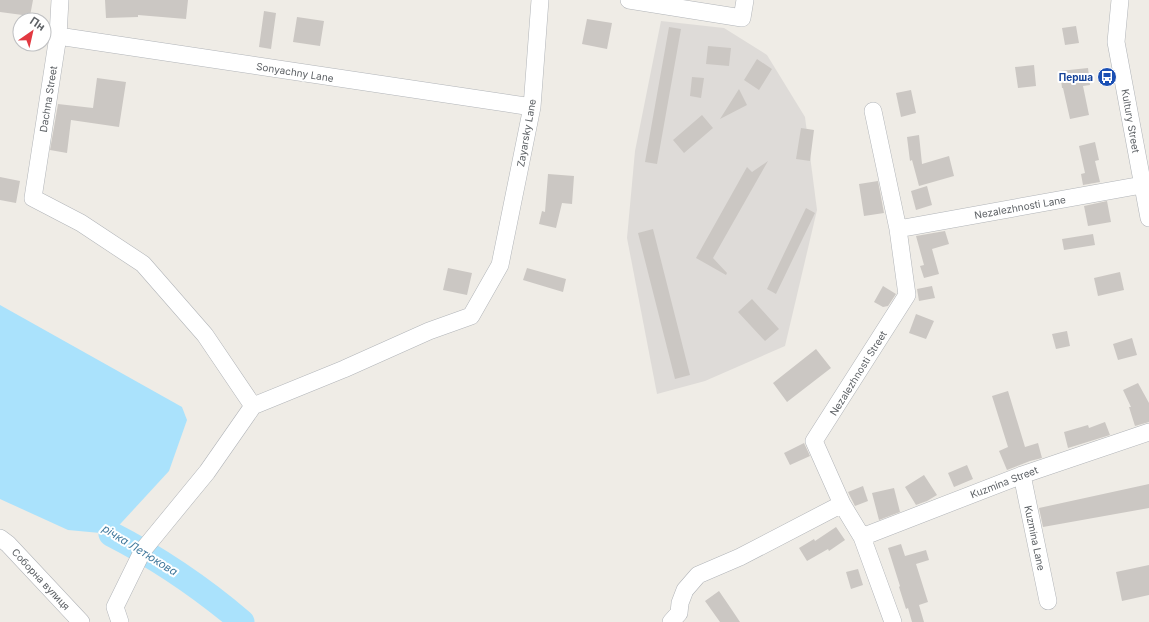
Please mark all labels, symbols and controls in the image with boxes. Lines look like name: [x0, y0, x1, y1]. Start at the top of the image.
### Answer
north arrow: [12, 12, 52, 52]
text: Пн: [27, 14, 48, 34]
street label: Sonyachny Lane: [255, 60, 335, 84]
street label: Dachna Street: [37, 64, 59, 133]
bus stop icon: Перша: [1096, 66, 1118, 88]
place label: Перша: [1059, 71, 1093, 83]
street label: Kultury Street: [1119, 88, 1143, 155]
street label: Zayarsky Lane: [514, 98, 538, 168]
street label: Nezalezhnosti Lane: [973, 193, 1067, 221]
street label: Nezalezhnosti Street: [827, 328, 889, 418]
street label: Kuzmina Street: [968, 463, 1040, 500]
street label: Kuzmina Lane: [1022, 504, 1048, 572]
water label: річка Летюкова: [99, 521, 180, 579]
street label: Соборна вулиця: [9, 546, 73, 612]

